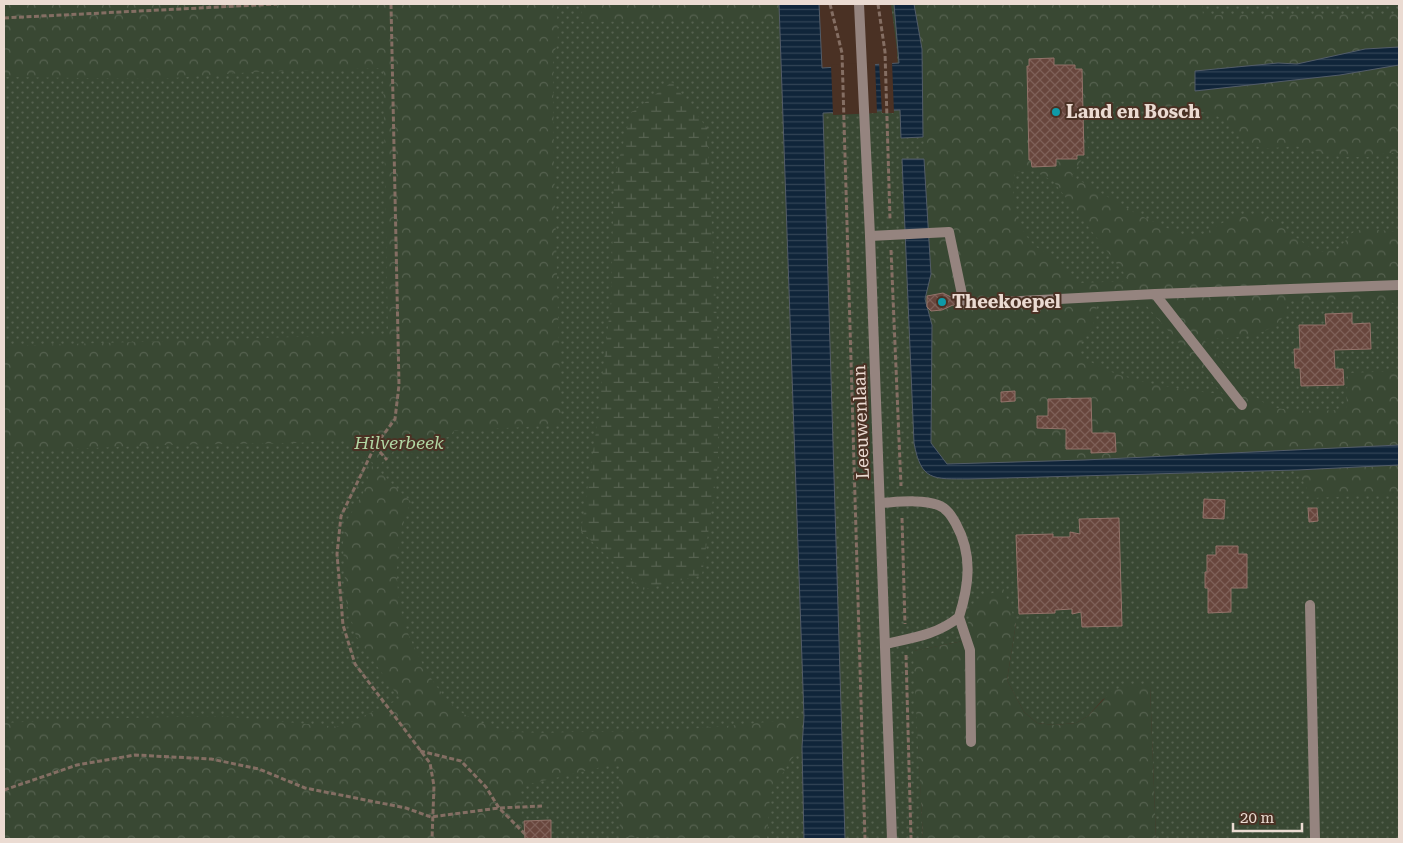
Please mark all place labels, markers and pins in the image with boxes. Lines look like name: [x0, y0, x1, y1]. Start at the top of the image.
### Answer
place label: Land en Bosch: [1066, 101, 1200, 122]
marker: Land en Bosch: [1050, 106, 1062, 118]
place label: Theekoepel: [952, 291, 1061, 312]
marker: Theekoepel: [936, 296, 948, 308]

